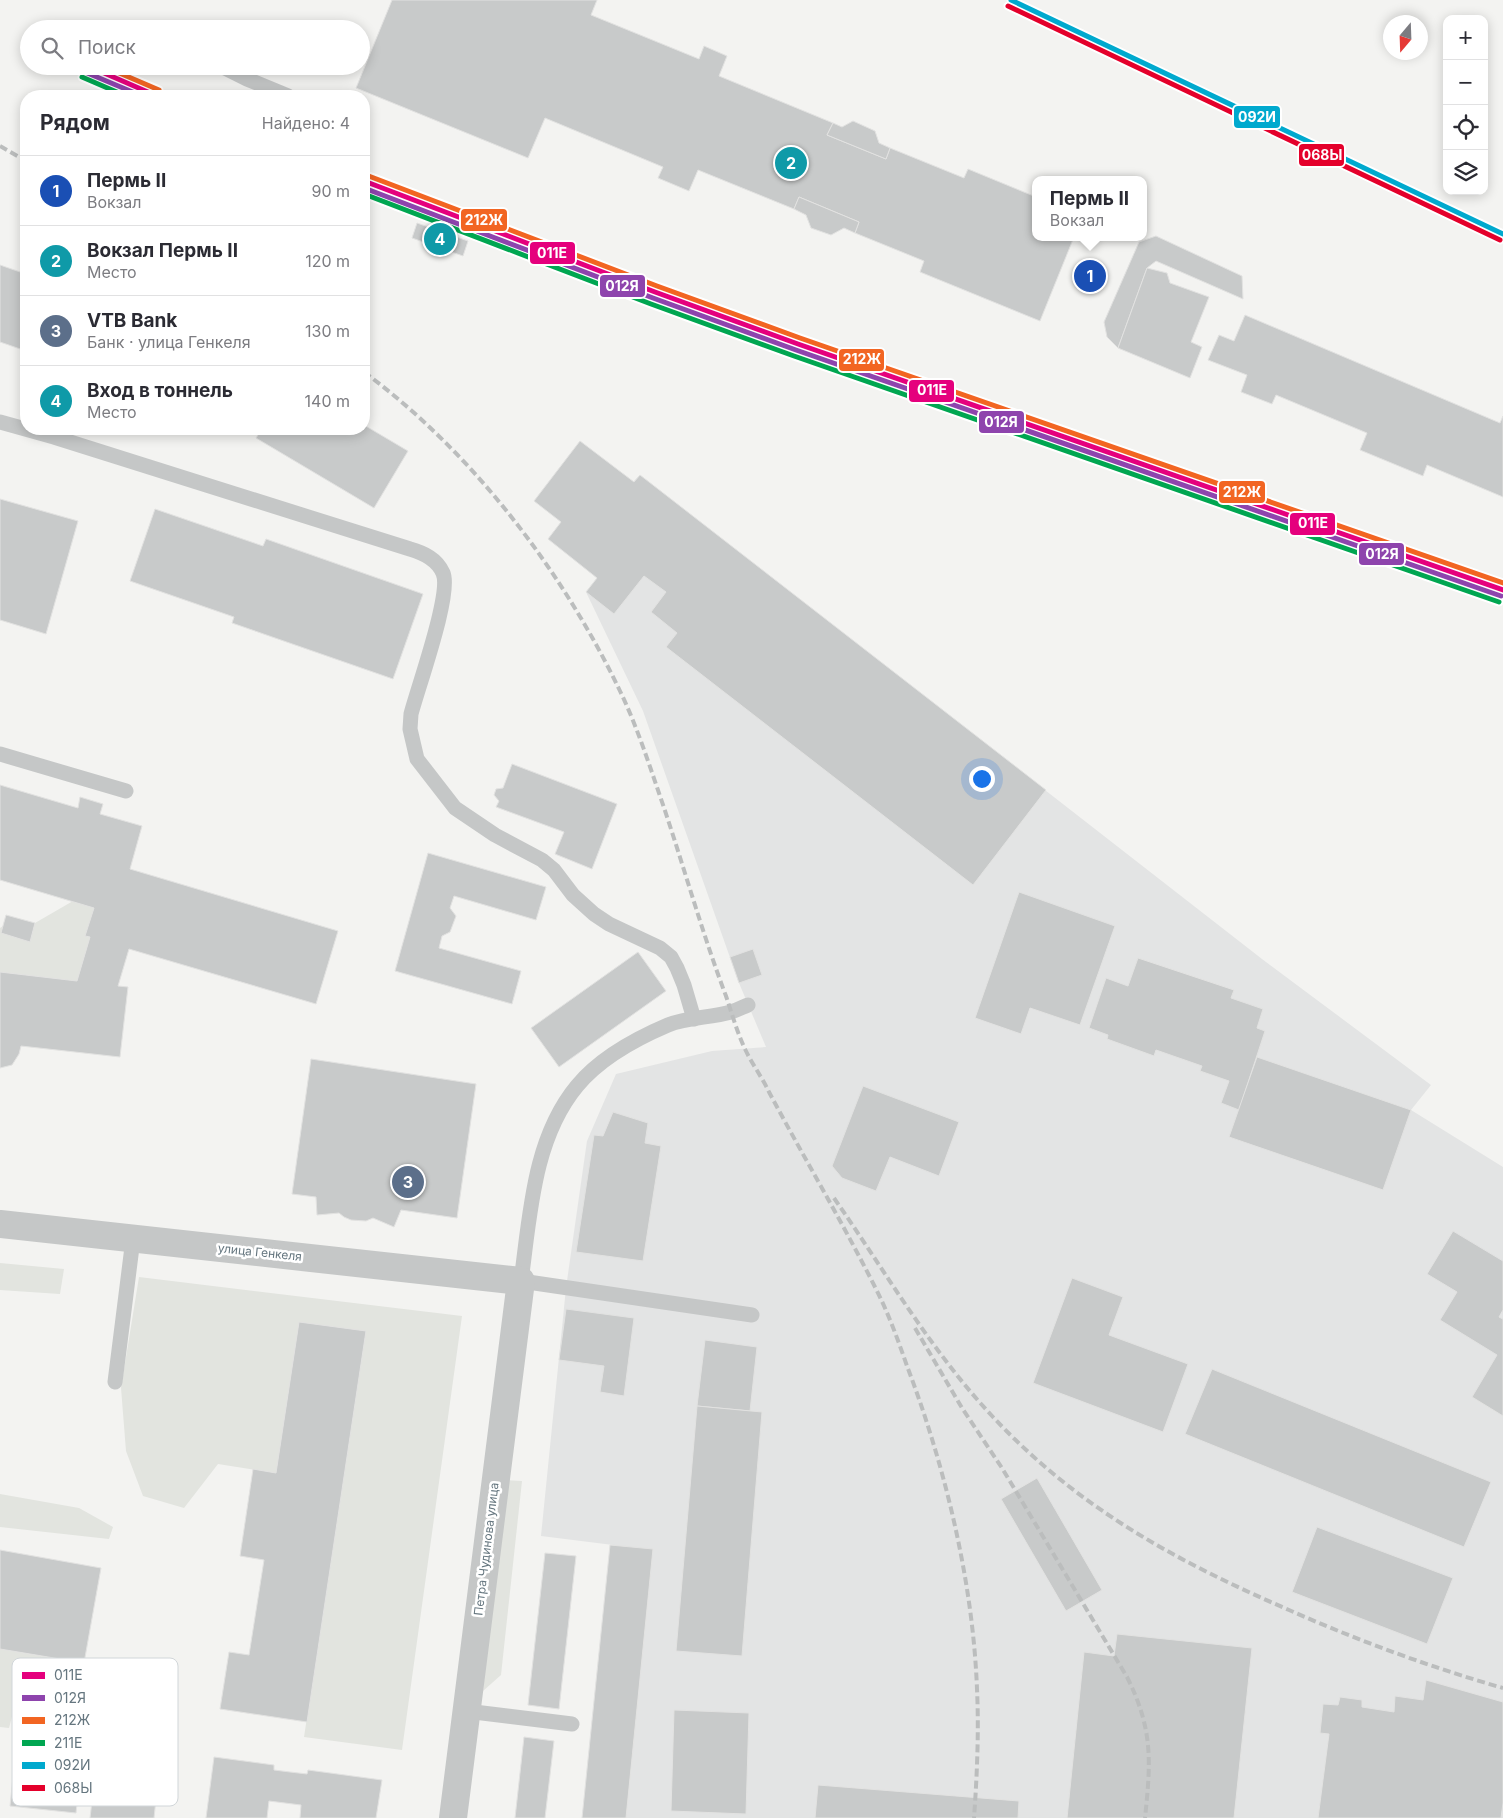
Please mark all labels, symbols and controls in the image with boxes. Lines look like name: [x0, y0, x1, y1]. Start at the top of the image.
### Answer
north arrow: [1383, 15, 1428, 60]
map controls: [1443, 15, 1488, 195]
button: +: [1443, 15, 1488, 60]
search box: [20, 20, 370, 75]
icon: search: [38, 34, 66, 62]
text: Поиск: [78, 36, 136, 59]
button: −: [1443, 60, 1488, 105]
line badge: 092И: [1233, 105, 1281, 129]
button: locate: [1443, 105, 1488, 150]
text: 092И: [1238, 108, 1276, 125]
text: Рядом: [40, 110, 110, 135]
text: Найдено: 4: [262, 113, 350, 133]
line badge: 068Ы: [1298, 143, 1345, 167]
pin: 2: [775, 144, 807, 182]
text: 068Ы: [1302, 146, 1342, 163]
button: layers: [1443, 150, 1488, 195]
text: Пермь II: [87, 169, 166, 192]
popup: [1032, 176, 1147, 241]
text: 1: [53, 181, 59, 201]
text: 90 m: [311, 181, 350, 201]
text: Пермь II: [1050, 187, 1129, 210]
text: Вокзал: [87, 192, 141, 212]
line badge: 212Ж: [460, 208, 508, 232]
text: Вокзал: [1050, 210, 1104, 230]
text: 212Ж: [465, 211, 503, 228]
pin: 4: [424, 220, 456, 258]
text: Вокзал Пермь II: [87, 239, 238, 262]
line badge: 011Е: [529, 241, 576, 265]
text: 011Е: [537, 244, 567, 261]
text: 2: [51, 251, 61, 271]
text: 120 m: [305, 251, 350, 271]
pin: 1: [1074, 257, 1106, 295]
text: Место: [87, 262, 137, 282]
line badge: 012Я: [599, 274, 646, 298]
text: 012Я: [605, 277, 639, 294]
text: VTB Bank: [87, 309, 177, 332]
text: 3: [51, 321, 61, 341]
text: 130 m: [305, 321, 350, 341]
text: Банк · улица Генкеля: [87, 332, 251, 352]
line badge: 212Ж: [838, 348, 885, 372]
text: 212Ж: [843, 350, 881, 367]
text: Вход в тоннель: [87, 379, 233, 402]
line badge: 011Е: [908, 379, 955, 403]
text: 011Е: [917, 381, 947, 398]
text: 4: [51, 391, 61, 411]
text: 140 m: [305, 391, 350, 411]
text: Место: [87, 402, 137, 422]
line badge: 012Я: [978, 410, 1025, 434]
text: 012Я: [984, 413, 1018, 430]
line badge: 212Ж: [1218, 480, 1266, 504]
text: 212Ж: [1223, 483, 1261, 500]
line badge: 011Е: [1289, 512, 1336, 536]
text: 011Е: [1298, 514, 1328, 531]
line badge: 012Я: [1358, 542, 1405, 566]
text: 012Я: [1365, 545, 1399, 562]
your location: [969, 766, 995, 792]
pin: 3: [392, 1163, 424, 1201]
street label: улица Генкеля: [217, 1240, 303, 1264]
street label: Петра Чудинова улица: [470, 1482, 502, 1616]
legend: [12, 1658, 178, 1806]
text: 011Е: [54, 1666, 83, 1683]
text: 012Я: [54, 1689, 86, 1706]
text: 212Ж: [54, 1711, 91, 1728]
text: 211Е: [54, 1734, 82, 1751]
text: 092И: [54, 1756, 91, 1773]
text: 068Ы: [54, 1779, 93, 1796]

